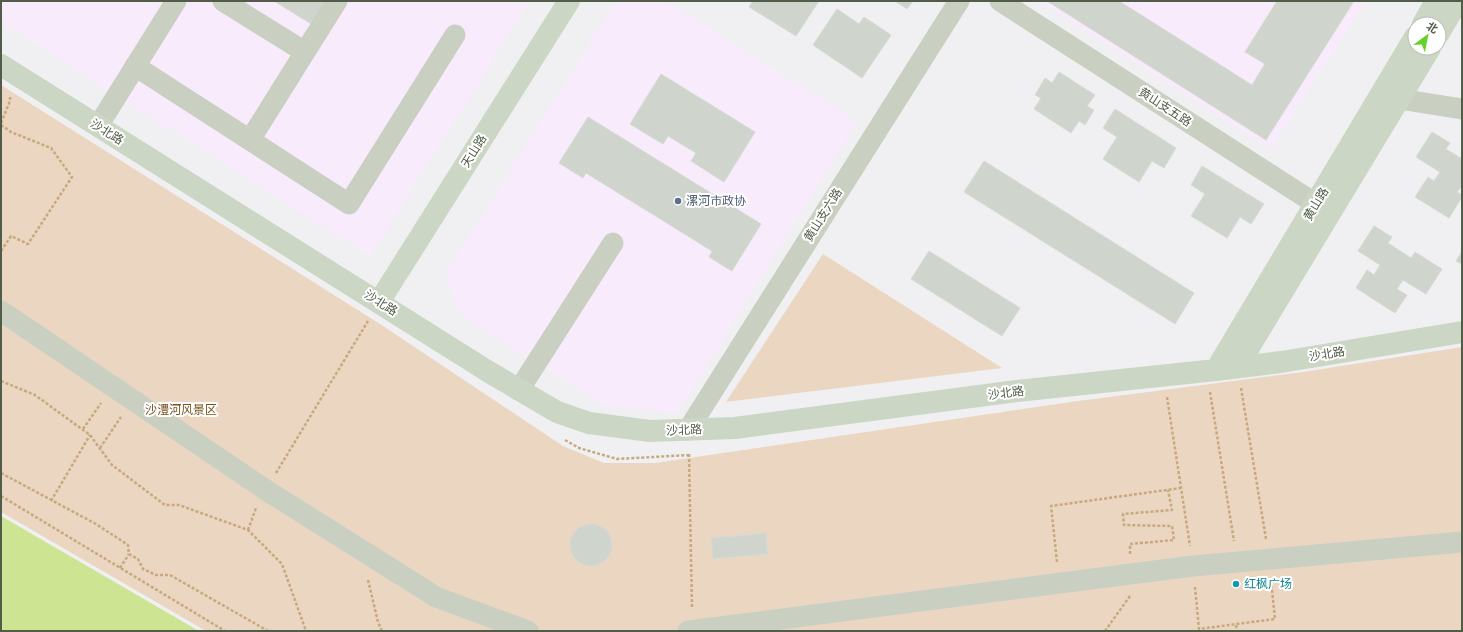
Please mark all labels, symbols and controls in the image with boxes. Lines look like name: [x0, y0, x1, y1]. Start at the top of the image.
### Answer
north arrow: [1407, 16, 1447, 56]
text: 北: [1424, 20, 1440, 36]
street label: 黄山支五路: [1136, 85, 1194, 129]
street label: 沙北路: [88, 117, 126, 147]
street label: 天山路: [459, 132, 489, 170]
street label: 黄山路: [1301, 185, 1331, 223]
street label: 黄山支六路: [801, 186, 845, 244]
place label: 漯河市政协: [686, 194, 746, 208]
marker: 漯河市政协: [673, 196, 683, 206]
street label: 沙北路: [362, 288, 400, 318]
street label: 沙北路: [1308, 344, 1346, 364]
street label: 沙北路: [987, 384, 1025, 402]
park label: 沙澧河风景区: [145, 403, 217, 417]
street label: 沙北路: [666, 422, 702, 438]
place label: 红枫广场: [1244, 577, 1292, 591]
marker: 红枫广场: [1231, 579, 1241, 589]

